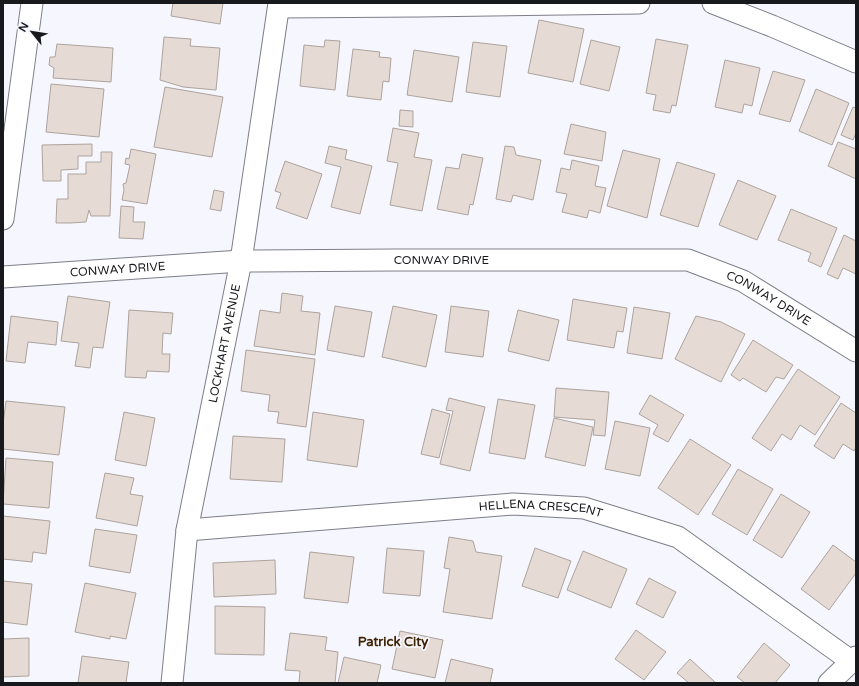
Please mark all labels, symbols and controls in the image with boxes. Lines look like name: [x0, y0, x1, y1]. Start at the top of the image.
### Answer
north arrow: [12, 12, 52, 52]
text: N: [16, 20, 32, 34]
street label: CONWAY DRIVE: [394, 253, 490, 267]
street label: CONWAY DRIVE: [70, 259, 166, 279]
street label: CONWAY DRIVE: [724, 268, 814, 328]
street label: LOCKHART AVENUE: [206, 282, 243, 404]
street label: HELLENA CRESCENT: [478, 497, 605, 521]
district label: Patrick City: [358, 634, 428, 650]

